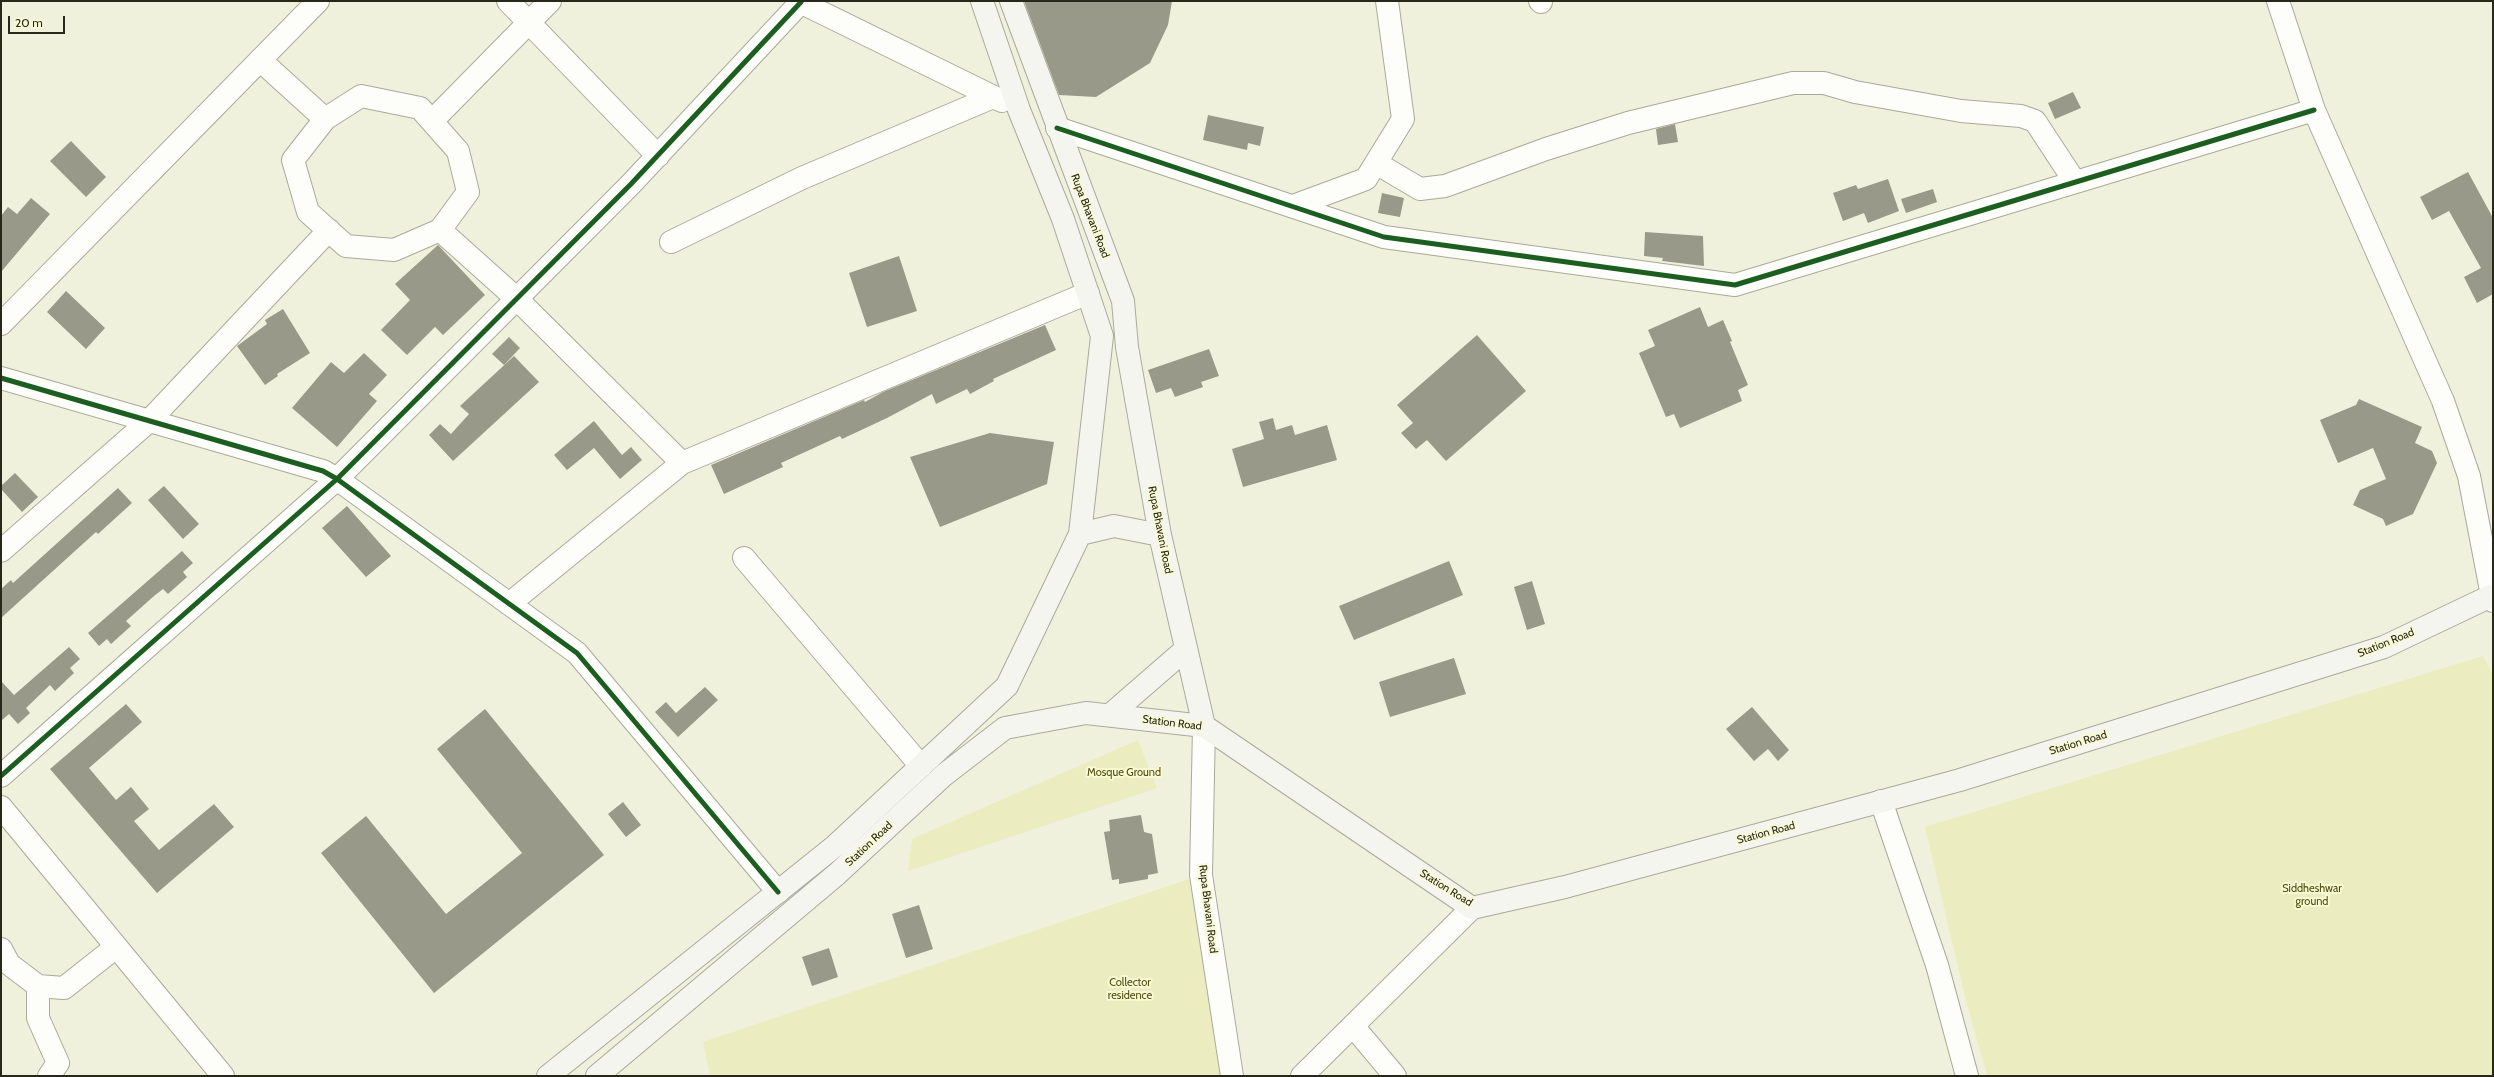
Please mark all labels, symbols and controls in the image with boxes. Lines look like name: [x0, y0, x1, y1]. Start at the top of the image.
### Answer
scale bar: [10, 8, 67, 34]
text: 20 m: [15, 15, 43, 30]
street label: Rupa Bhavani Road: [1068, 172, 1112, 260]
street label: Rupa Bhavani Road: [1145, 485, 1175, 575]
street label: Station Road: [2356, 626, 2416, 660]
street label: Station Road: [1142, 713, 1202, 733]
street label: Station Road: [2048, 728, 2108, 758]
park label: Mosque Ground: [1087, 766, 1161, 780]
street label: Station Road: [843, 819, 895, 869]
street label: Station Road: [1735, 819, 1797, 847]
street label: Rupa Bhavani Road: [1196, 864, 1220, 954]
street label: Station Road: [1417, 867, 1475, 909]
park label: Siddheshwar ground: [2282, 882, 2342, 908]
park label: Collector residence: [1108, 976, 1152, 1002]

